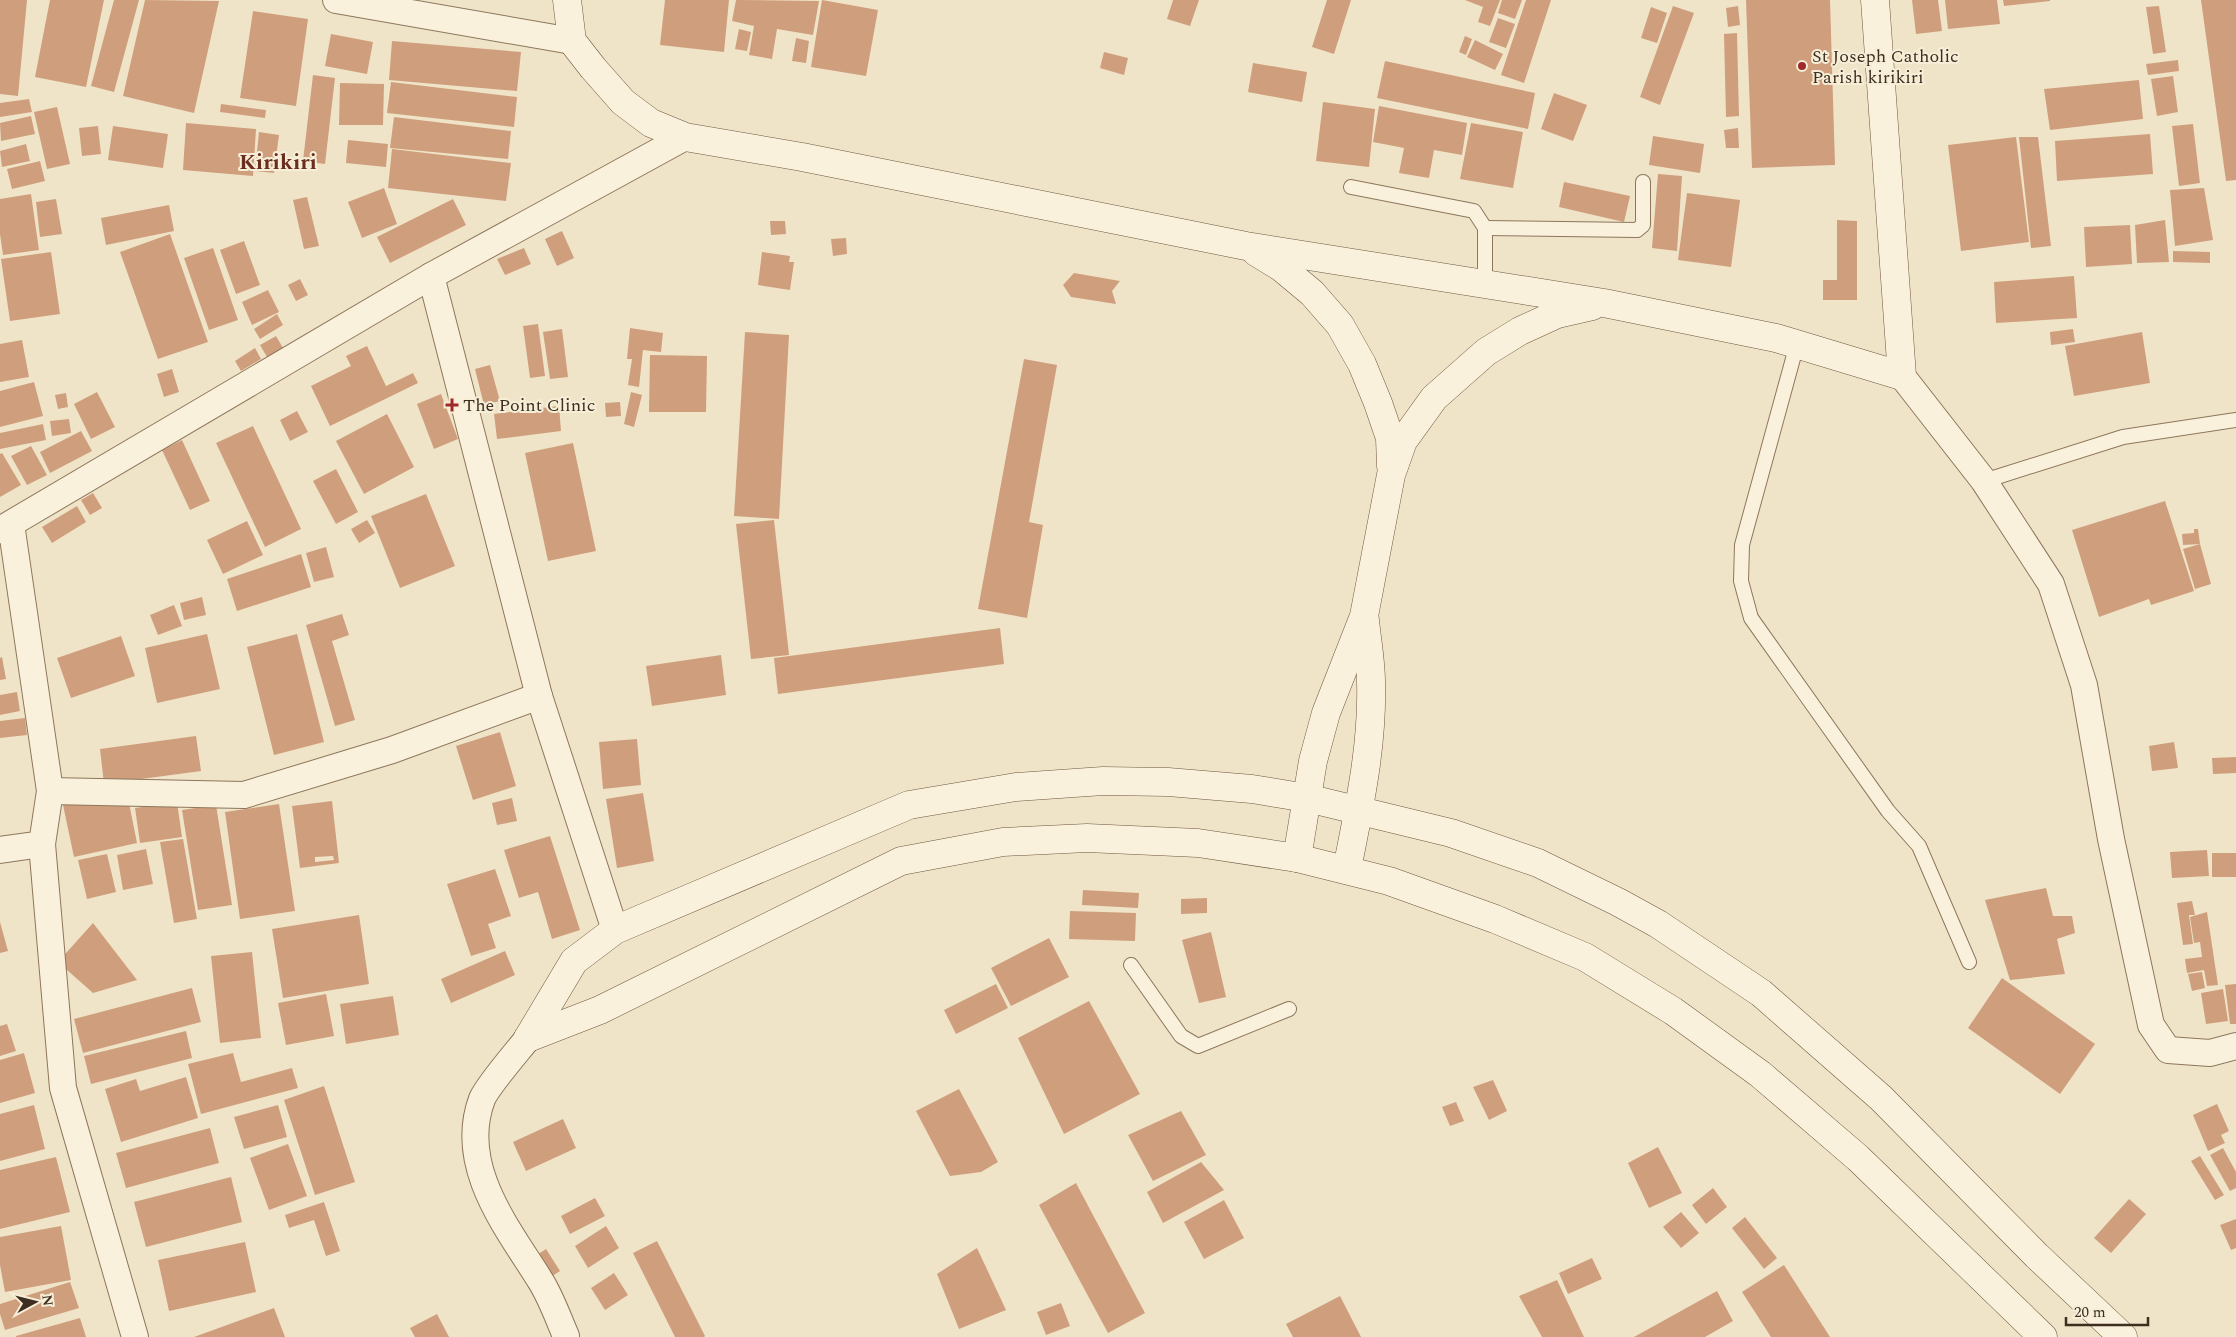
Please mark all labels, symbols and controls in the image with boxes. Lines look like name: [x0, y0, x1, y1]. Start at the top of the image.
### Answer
place label: St Joseph Catholic Parish kirikiri: [1812, 43, 1959, 91]
marker: St Joseph Catholic Parish kirikiri: [1796, 60, 1808, 72]
district label: Kirikiri: [239, 146, 317, 179]
place label: The Point Clinic: [463, 392, 595, 419]
marker: The Point Clinic: [445, 398, 459, 412]
north arrow: [10, 1277, 60, 1327]
text: N: [36, 1294, 59, 1307]
scale bar: [2066, 1294, 2148, 1326]
text: 20 m: [2074, 1301, 2106, 1324]

